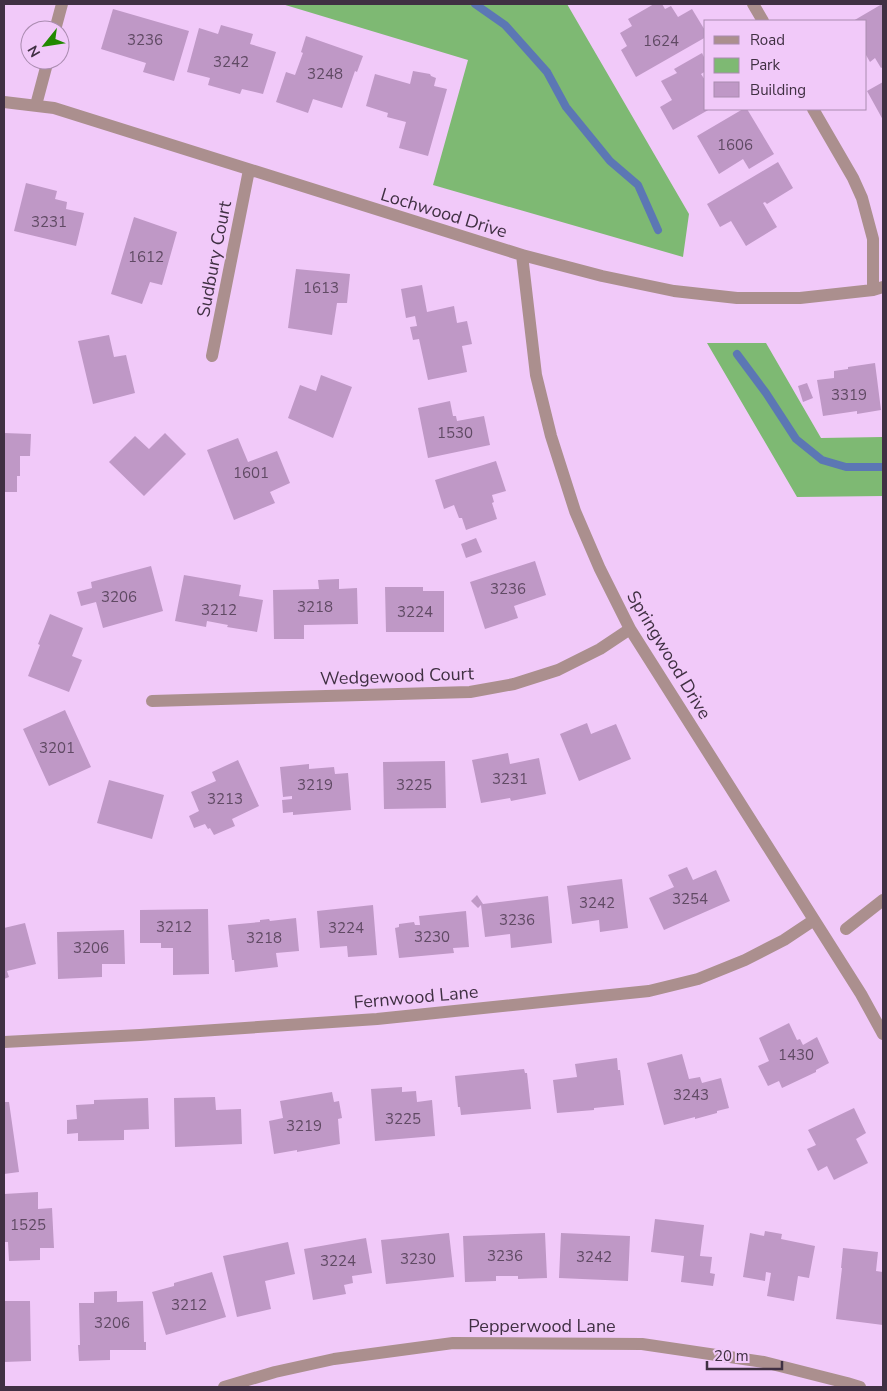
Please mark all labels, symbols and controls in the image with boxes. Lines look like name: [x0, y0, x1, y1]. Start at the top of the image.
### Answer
north arrow: [20, 20, 70, 70]
legend: [704, 20, 867, 110]
house number: 3236: [127, 30, 163, 50]
text: Road: [750, 30, 785, 50]
house number: 1624: [643, 31, 679, 51]
text: N: [23, 42, 45, 61]
house number: 3242: [213, 52, 249, 72]
text: Park: [750, 55, 780, 75]
house number: 3248: [307, 64, 343, 84]
text: Building: [750, 80, 806, 100]
house number: 1606: [717, 135, 753, 155]
street label: Lochwood Drive: [378, 182, 510, 244]
street label: Sudbury Court: [191, 198, 237, 319]
house number: 3231: [31, 212, 67, 232]
house number: 1612: [128, 247, 164, 267]
house number: 1613: [303, 278, 339, 298]
house number: 3319: [831, 385, 867, 405]
house number: 1530: [437, 423, 473, 443]
house number: 1601: [233, 463, 269, 483]
house number: 3236: [490, 579, 526, 599]
street label: Springwood Drive: [621, 586, 717, 724]
house number: 3206: [101, 587, 137, 607]
house number: 3218: [297, 597, 333, 617]
house number: 3212: [201, 600, 237, 620]
house number: 3224: [397, 602, 433, 622]
street label: Wedgewood Court: [320, 661, 475, 691]
house number: 3201: [39, 738, 75, 758]
house number: 3231: [492, 769, 528, 789]
house number: 3219: [297, 775, 333, 795]
house number: 3225: [396, 775, 432, 795]
house number: 3213: [207, 789, 243, 809]
house number: 3254: [672, 889, 708, 909]
house number: 3242: [579, 893, 615, 913]
house number: 3236: [499, 910, 535, 930]
house number: 3212: [156, 917, 192, 937]
house number: 3224: [328, 918, 364, 938]
house number: 3230: [414, 927, 450, 947]
house number: 3218: [246, 928, 282, 948]
house number: 3206: [73, 938, 109, 958]
street label: Fernwood Lane: [353, 980, 479, 1014]
house number: 1430: [778, 1045, 814, 1065]
house number: 3243: [673, 1085, 709, 1105]
house number: 3225: [385, 1109, 421, 1129]
house number: 3219: [286, 1116, 322, 1136]
house number: 1525: [10, 1215, 46, 1235]
house number: 3236: [487, 1246, 523, 1266]
house number: 3242: [576, 1247, 612, 1267]
house number: 3230: [400, 1249, 436, 1269]
house number: 3224: [320, 1251, 356, 1271]
house number: 3212: [171, 1295, 207, 1315]
house number: 3206: [94, 1313, 130, 1333]
street label: Pepperwood Lane: [468, 1314, 616, 1338]
scale bar: [707, 1338, 782, 1370]
text: 20 m: [714, 1346, 749, 1366]

